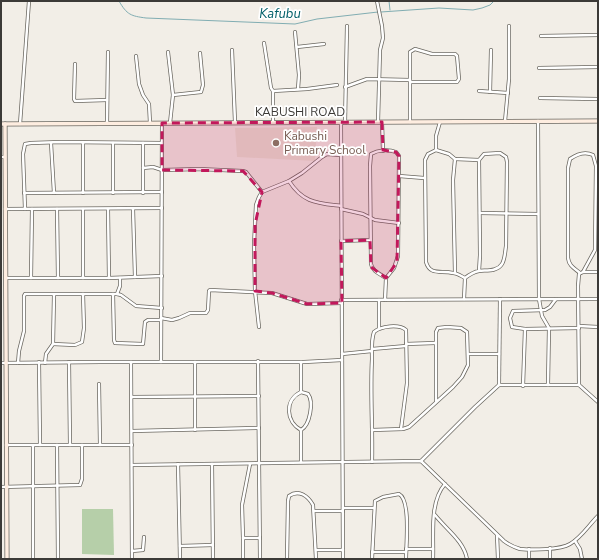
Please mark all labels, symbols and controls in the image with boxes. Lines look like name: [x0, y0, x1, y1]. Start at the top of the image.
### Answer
water label: Kafubu: [259, 5, 301, 23]
street label: KABUSHI ROAD: [255, 104, 345, 120]
place label: Kabushi Primary School: [284, 128, 366, 158]
marker: Kabushi Primary School: [271, 138, 281, 148]

